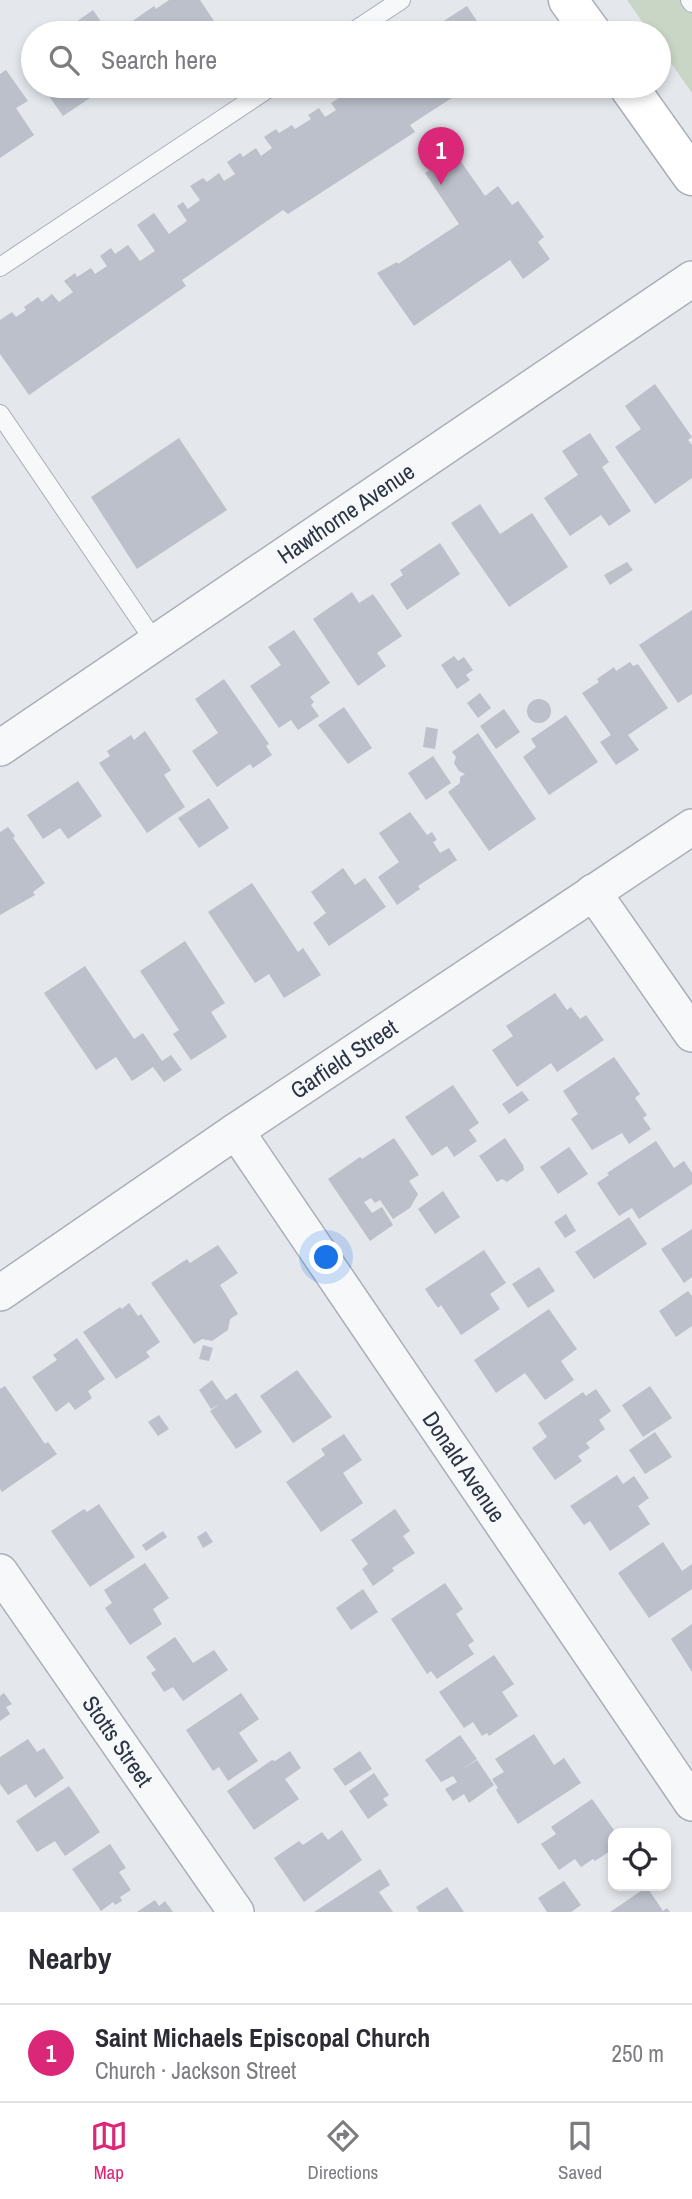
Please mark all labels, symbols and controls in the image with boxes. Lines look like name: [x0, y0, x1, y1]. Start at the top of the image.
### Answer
search box: [21, 21, 671, 98]
icon: search: [45, 41, 83, 79]
text: Search here: [101, 42, 217, 77]
pin: 1: [418, 127, 464, 185]
street label: Hawthorne Avenue: [271, 456, 420, 571]
street label: Garfield Street: [284, 1012, 403, 1106]
your location: [309, 1240, 343, 1274]
street label: Donald Avenue: [416, 1405, 513, 1528]
street label: Stotts Street: [76, 1689, 160, 1792]
map controls: [608, 1828, 671, 1891]
button: locate: [608, 1828, 671, 1891]
text: Nearby: [28, 1938, 111, 1978]
text: Saint Michaels Episcopal Church: [95, 2020, 430, 2055]
text: 1: [46, 2038, 56, 2069]
text: 250 m: [612, 2038, 664, 2069]
text: Church · Jackson Street: [95, 2055, 296, 2086]
tab: Map: [90, 2117, 128, 2185]
tab: Directions: [307, 2117, 378, 2185]
tab: Saved: [558, 2117, 602, 2185]

